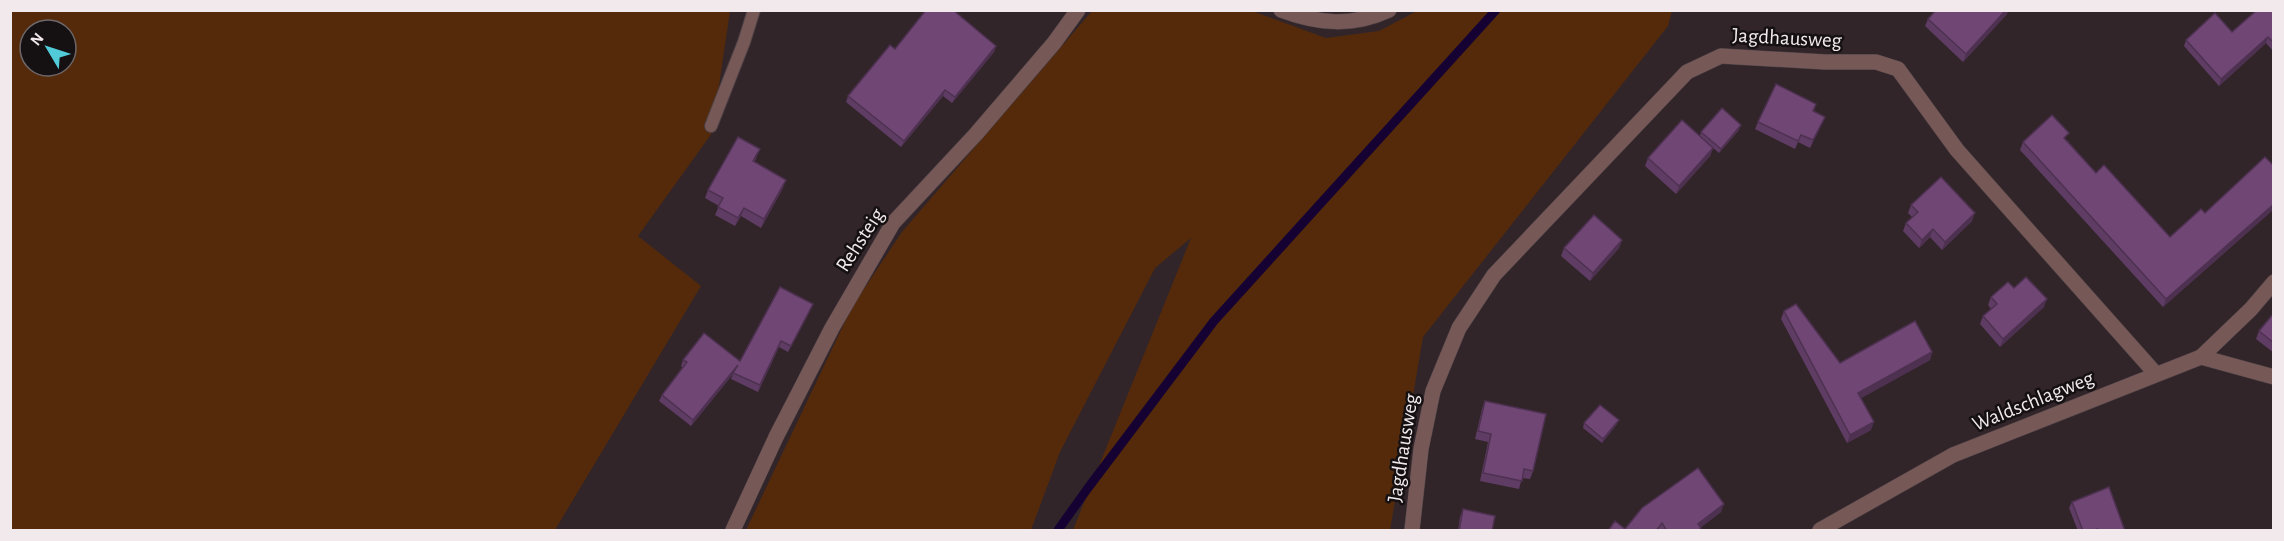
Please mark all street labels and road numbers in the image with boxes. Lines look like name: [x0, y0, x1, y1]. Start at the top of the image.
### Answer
street label: Jagdhausweg: [1732, 25, 1843, 51]
street label: Rehsteig: [832, 204, 888, 275]
street label: Waldschlagweg: [1969, 367, 2097, 435]
street label: Jagdhausweg: [1384, 391, 1422, 504]

